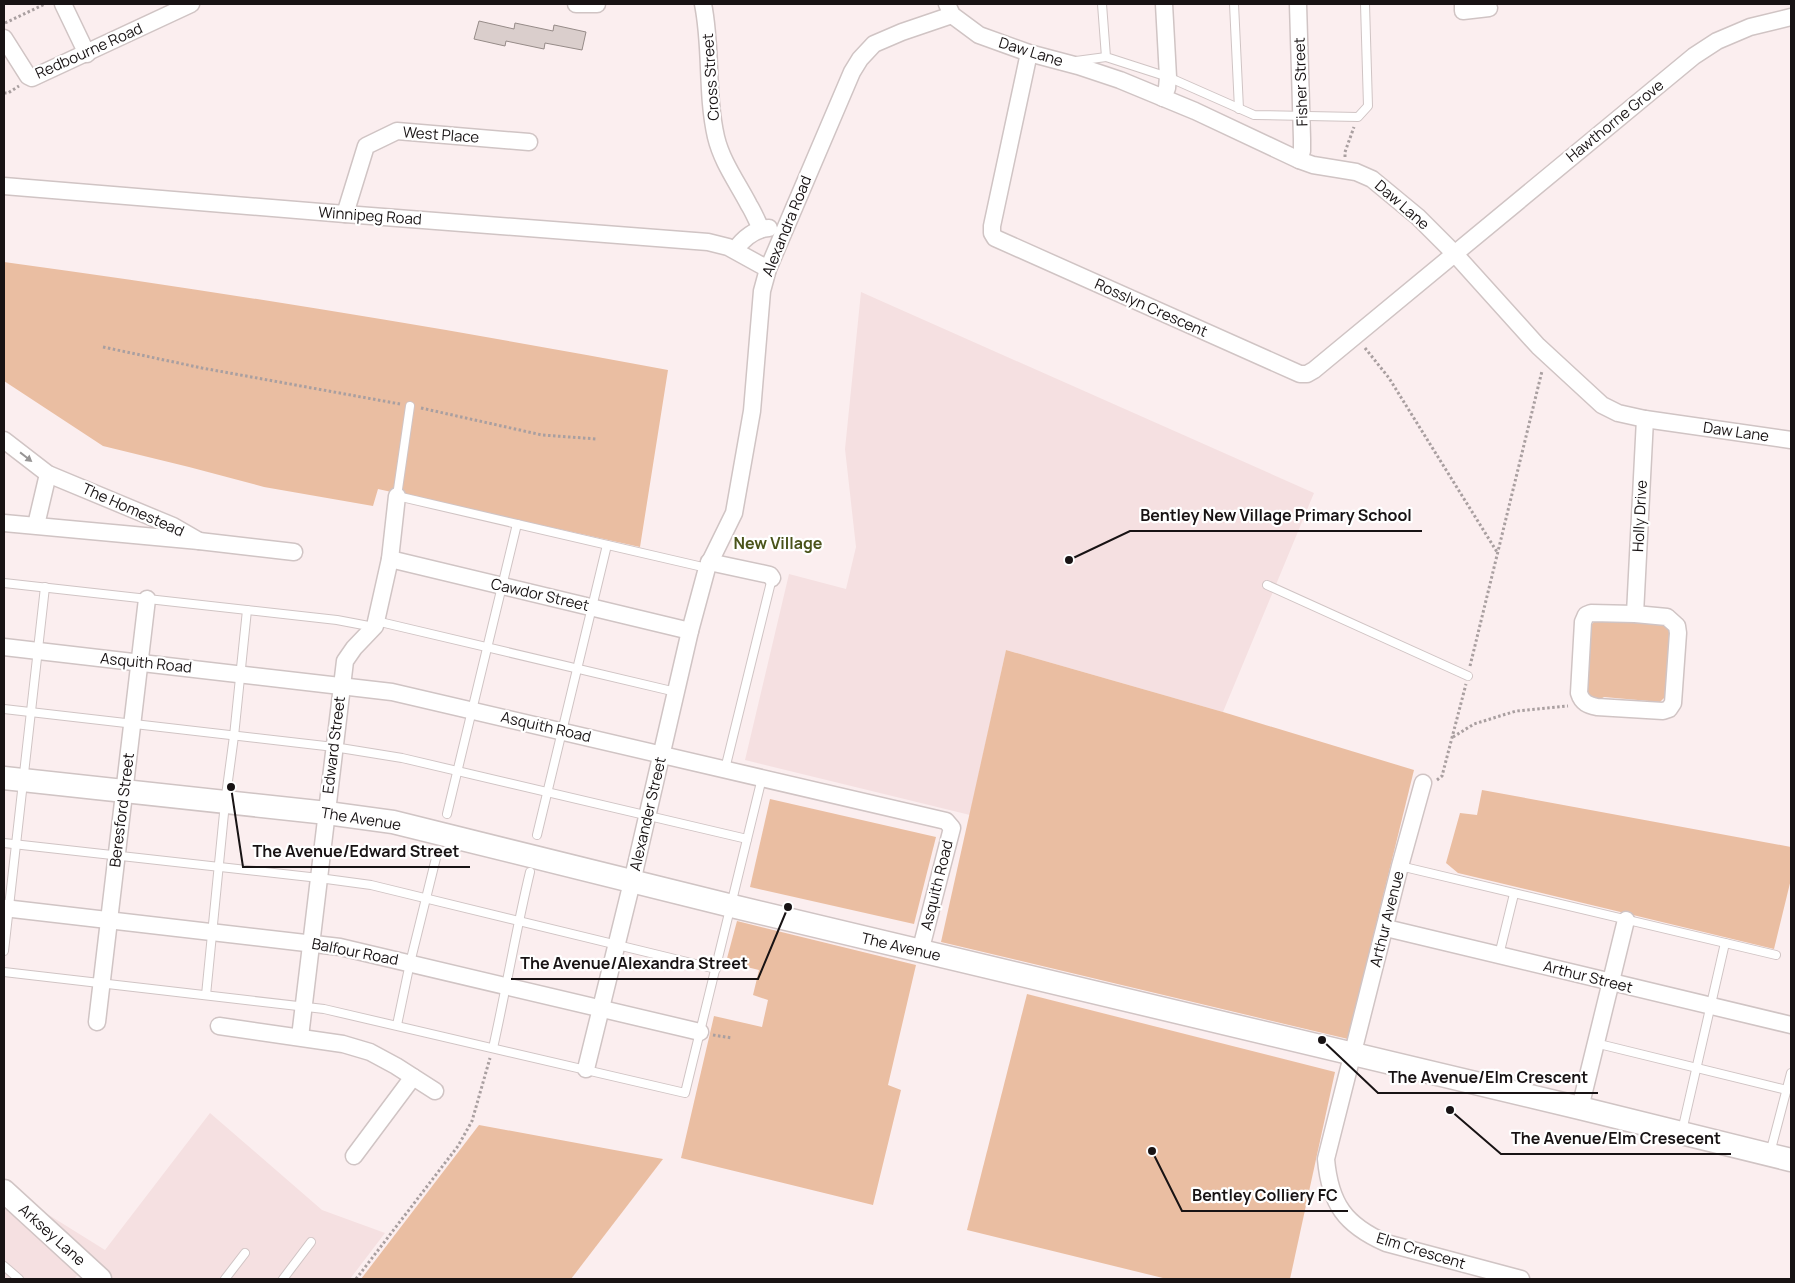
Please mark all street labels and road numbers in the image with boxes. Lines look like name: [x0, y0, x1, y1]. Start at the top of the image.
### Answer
street label: Redbourne Road: [32, 17, 146, 84]
street label: Daw Lane: [996, 32, 1066, 71]
street label: Cross Street: [697, 33, 724, 121]
street label: Fisher Street: [1288, 37, 1313, 127]
street label: Hawthorne Grove: [1561, 75, 1668, 167]
street label: West Place: [402, 121, 480, 148]
street label: Alexandra Road: [757, 172, 816, 279]
street label: Daw Lane: [1370, 175, 1434, 234]
street label: Winnipeg Road: [318, 201, 422, 230]
street label: Rosslyn Crescent: [1091, 273, 1211, 342]
street label: Daw Lane: [1702, 416, 1771, 447]
street label: The Homestead: [79, 478, 188, 541]
street label: Holly Drive: [1627, 479, 1652, 553]
street label: Cawdor Street: [489, 573, 591, 616]
street label: Asquith Road: [99, 647, 193, 678]
street label: Edward Street: [317, 695, 350, 795]
street label: Asquith Road: [499, 706, 593, 747]
street label: Beresford Street: [104, 752, 139, 868]
street label: Alexander Street: [624, 755, 671, 873]
street label: The Avenue: [319, 802, 403, 835]
street label: Asquith Road: [915, 838, 958, 932]
street label: Arthur Avenue: [1364, 868, 1409, 969]
street label: The Avenue: [859, 927, 943, 966]
street label: Balfour Road: [310, 933, 400, 970]
street label: Arthur Street: [1541, 955, 1635, 998]
street label: Arksey Lane: [14, 1199, 90, 1270]
street label: Elm Crescent: [1374, 1227, 1468, 1274]

